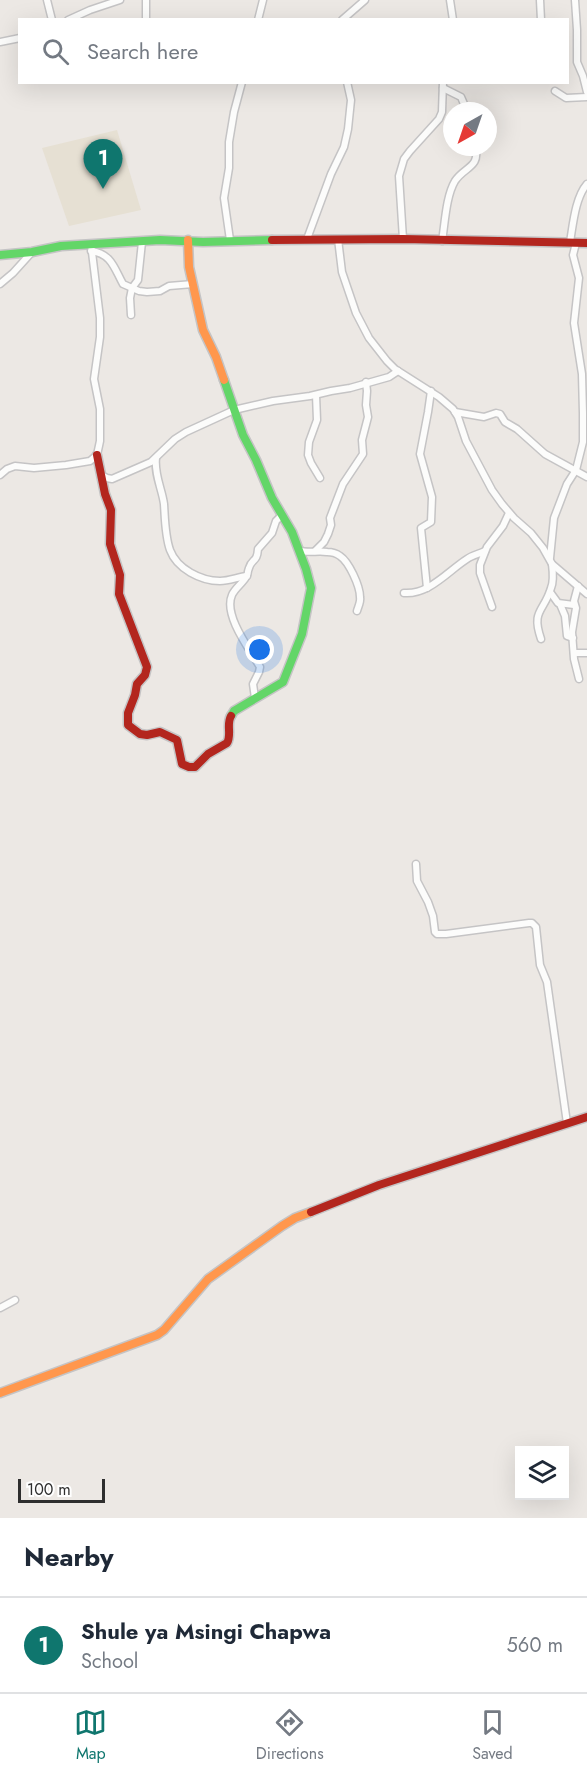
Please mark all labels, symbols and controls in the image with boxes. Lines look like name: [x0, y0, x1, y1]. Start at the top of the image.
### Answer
search box: [18, 18, 569, 84]
icon: search: [39, 35, 72, 68]
text: Search here: [87, 35, 198, 67]
north arrow: [443, 102, 497, 156]
pin: 1: [84, 140, 122, 189]
your location: [245, 635, 274, 664]
map controls: [515, 1446, 569, 1500]
button: layers: [515, 1446, 569, 1500]
scale bar: [18, 1476, 105, 1504]
text: 100 m: [27, 1478, 71, 1501]
text: Nearby: [24, 1538, 113, 1576]
text: Shule ya Msingi Chapwa: [81, 1615, 331, 1647]
text: 1: [38, 1631, 49, 1660]
text: 560 m: [507, 1631, 563, 1660]
text: School: [81, 1647, 138, 1676]
tab: Map: [74, 1706, 107, 1765]
tab: Directions: [256, 1706, 324, 1765]
tab: Saved: [472, 1706, 513, 1765]

